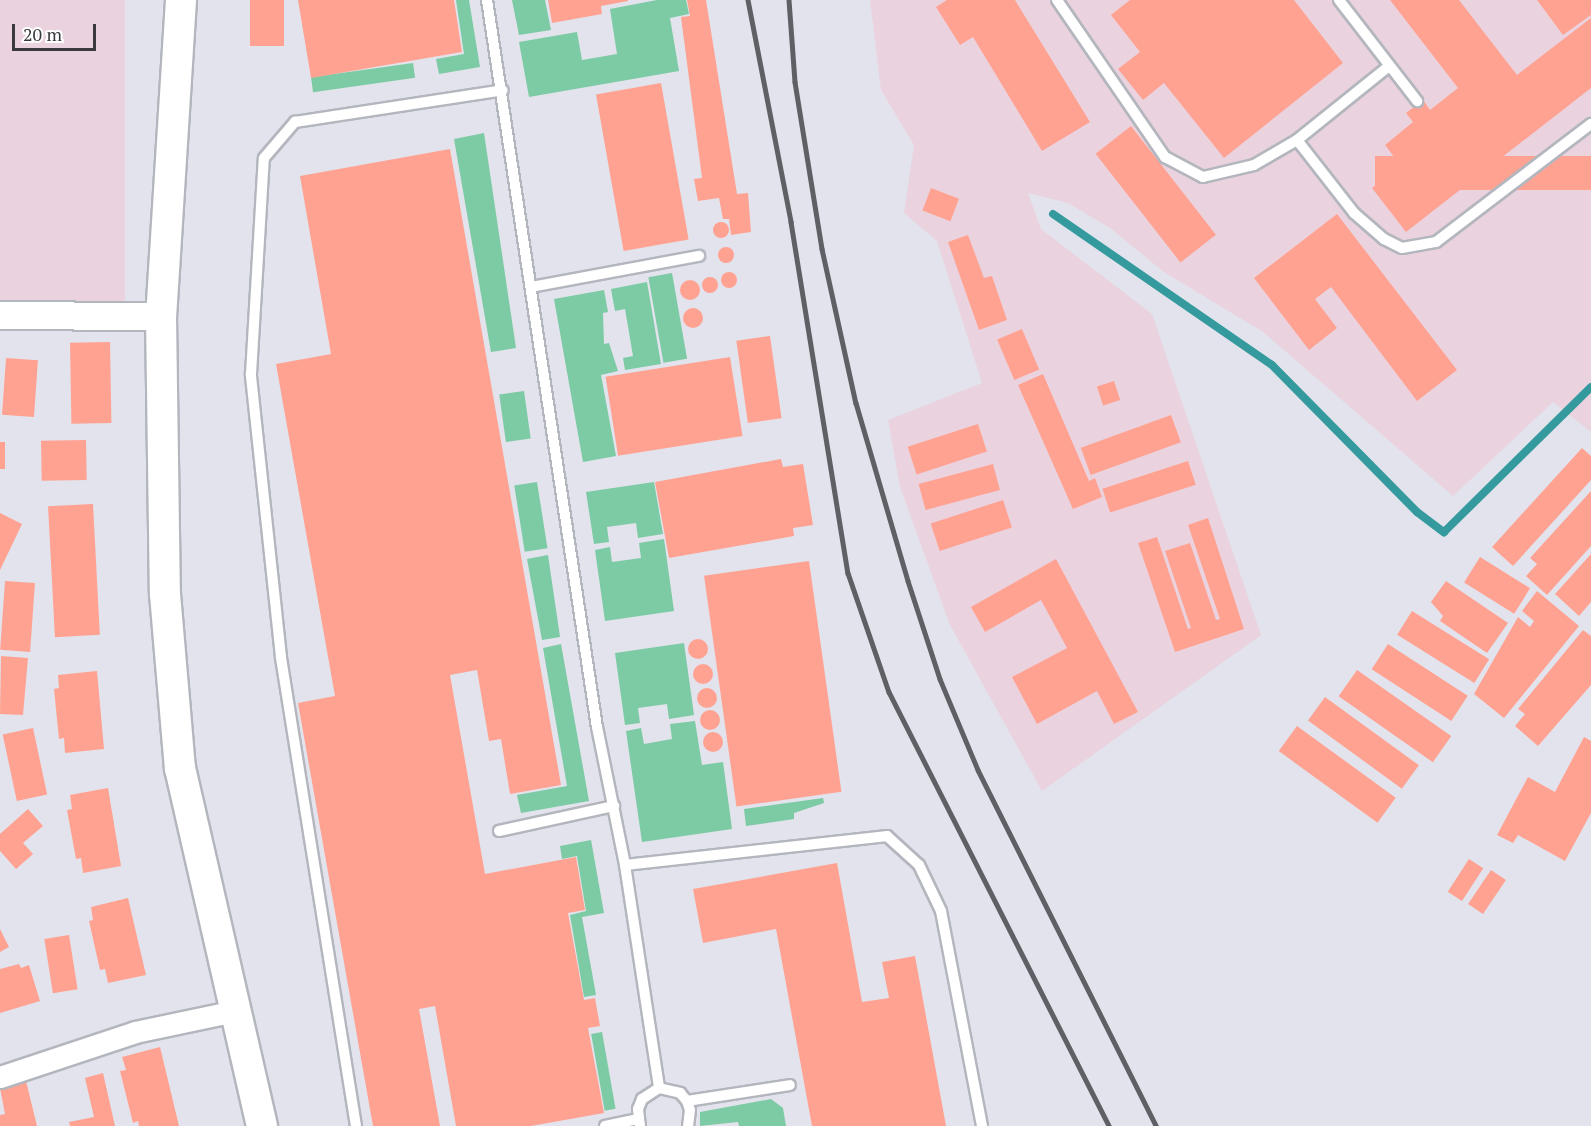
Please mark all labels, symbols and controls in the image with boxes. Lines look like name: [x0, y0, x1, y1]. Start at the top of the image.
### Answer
scale bar: [15, 12, 99, 50]
text: 20 m: [23, 22, 62, 46]

